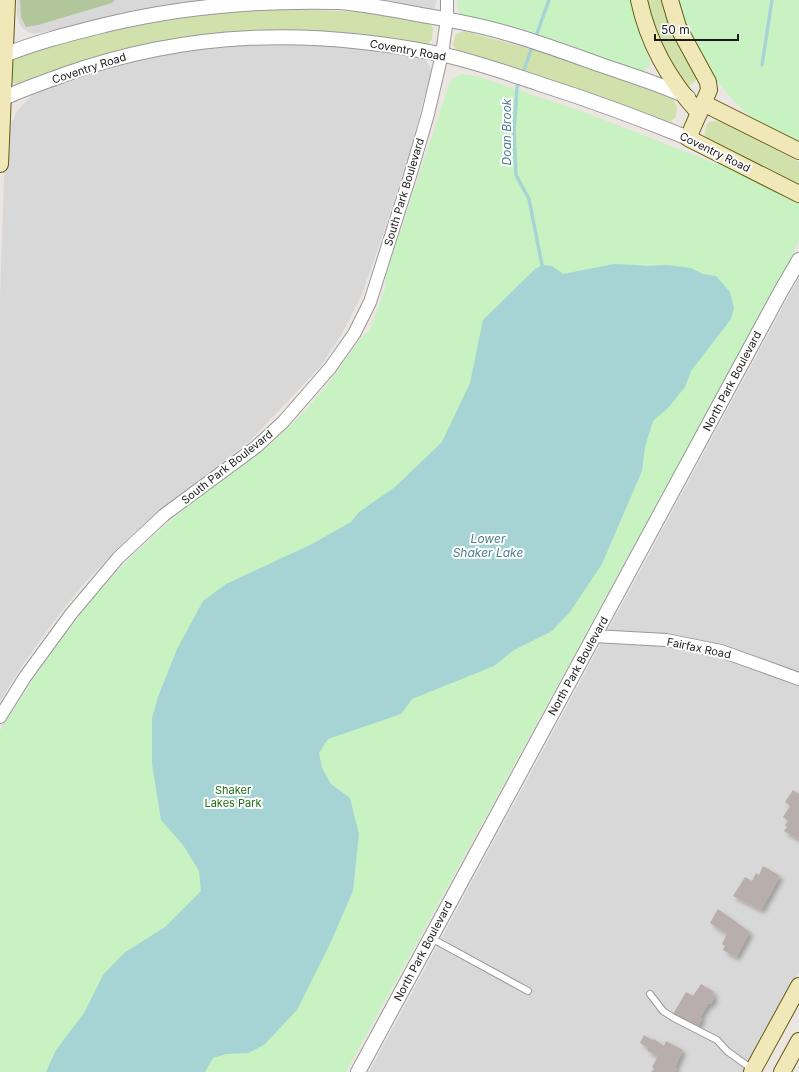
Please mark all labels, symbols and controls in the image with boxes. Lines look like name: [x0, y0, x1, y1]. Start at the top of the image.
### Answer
scale bar: [655, 16, 738, 42]
text: 50 m: [661, 22, 690, 37]
street label: Coventry Road: [369, 36, 447, 64]
street label: Coventry Road: [50, 49, 128, 87]
water label: Doan Brook: [499, 98, 514, 165]
street label: Coventry Road: [677, 129, 753, 175]
street label: South Park Boulevard: [381, 136, 427, 248]
street label: North Park Boulevard: [700, 329, 764, 433]
street label: South Park Boulevard: [178, 427, 276, 507]
water label: Lower Shaker Lake: [453, 531, 523, 560]
street label: North Park Boulevard: [545, 614, 611, 718]
street label: Fairfax Road: [666, 634, 732, 662]
park label: Shaker Lakes Park: [204, 783, 262, 810]
street label: North Park Boulevard: [391, 899, 455, 1003]

